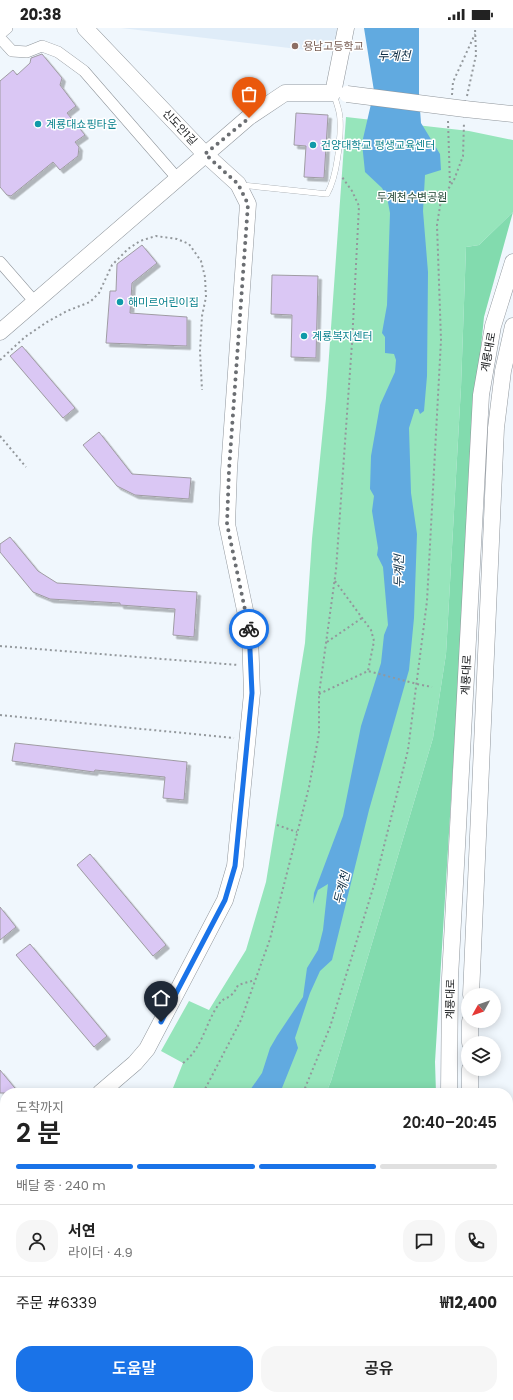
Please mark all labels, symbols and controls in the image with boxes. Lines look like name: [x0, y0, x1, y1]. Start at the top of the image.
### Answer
text: 20:38: [20, 4, 61, 25]
place label: 용남고등학교: [303, 38, 364, 54]
marker: 용남고등학교: [290, 41, 300, 51]
water label: 두계천: [377, 47, 413, 64]
pin: [232, 77, 266, 118]
icon: bag: [238, 83, 260, 105]
street label: 신도안1길: [159, 105, 201, 149]
place label: 계룡대쇼핑타운: [46, 116, 117, 132]
marker: 계룡대쇼핑타운: [33, 119, 43, 129]
place label: 건양대학교 평생교육센터: [321, 137, 435, 153]
marker: 건양대학교 평생교육센터: [308, 140, 318, 150]
park label: 두계천수변공원: [377, 189, 447, 205]
place label: 해미르어린이집: [128, 294, 199, 310]
marker: 해미르어린이집: [115, 297, 125, 307]
place label: 계룡복지센터: [312, 328, 373, 344]
marker: 계룡복지센터: [299, 331, 309, 341]
street label: 계룡대로: [477, 331, 499, 373]
water label: 두계천: [390, 552, 407, 588]
courier: [229, 609, 269, 649]
icon: bike: [238, 618, 260, 640]
street label: 계룡대로: [457, 654, 475, 696]
water label: 두계천: [329, 868, 354, 906]
street label: 계룡대로: [442, 979, 458, 1019]
pin: [144, 981, 178, 1022]
icon: home: [150, 987, 172, 1009]
north arrow: [461, 988, 501, 1028]
map controls: [461, 988, 501, 1076]
button: layers: [461, 1036, 501, 1076]
text: 도착까지: [16, 1098, 64, 1117]
text: 20:40–20:45: [403, 1112, 497, 1133]
text: 2 분: [16, 1115, 61, 1151]
text: 배달 중 · 240 m: [16, 1176, 106, 1195]
button: person: [16, 1220, 58, 1262]
text: 서연: [68, 1220, 96, 1241]
button: chat: [403, 1220, 445, 1262]
button: phone: [455, 1220, 497, 1262]
text: 라이더 · 4.9: [68, 1243, 133, 1262]
text: 주문 #6339: [16, 1292, 97, 1313]
text: ₩12,400: [440, 1292, 497, 1313]
button: 도움말: [16, 1346, 253, 1392]
button: 공유: [261, 1346, 497, 1392]

